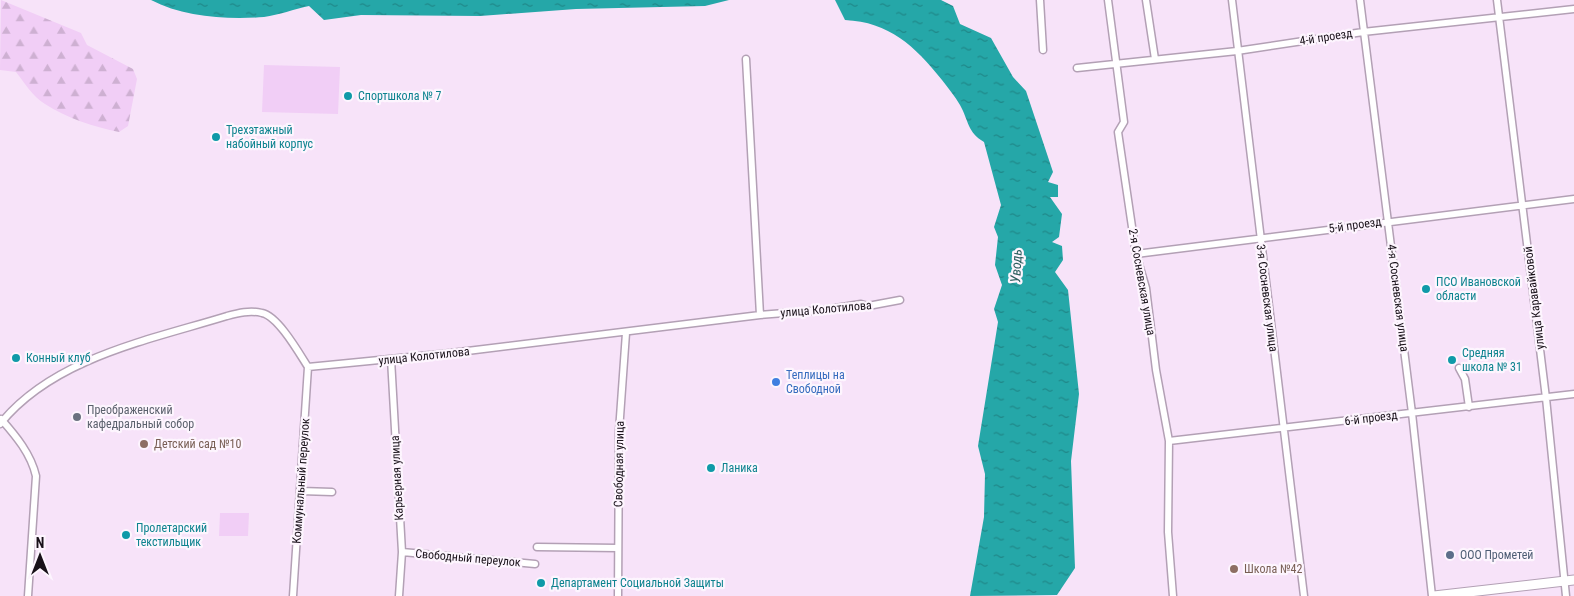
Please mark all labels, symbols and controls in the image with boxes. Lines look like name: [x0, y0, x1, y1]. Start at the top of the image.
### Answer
street label: 4-й проезд: [1299, 26, 1354, 48]
place label: Спортшкола № 7: [358, 89, 442, 103]
marker: Спортшкола № 7: [342, 90, 354, 102]
place label: Трехэтажный набойный корпус: [226, 123, 314, 151]
marker: Трехэтажный набойный корпус: [210, 131, 222, 143]
street label: 5-й проезд: [1328, 214, 1383, 236]
street label: 2-я Сосневская улица: [1126, 227, 1158, 337]
street label: 3-я Сосневская улица: [1253, 243, 1281, 353]
street label: 4-я Сосневская улица: [1384, 243, 1412, 353]
street label: улица Каравайковой: [1521, 246, 1547, 350]
water label: Уводь: [1007, 249, 1025, 283]
place label: ПСО Ивановской области: [1436, 275, 1521, 303]
marker: ПСО Ивановской области: [1420, 283, 1432, 295]
street label: улица Колотилова: [780, 298, 872, 320]
street label: улица Колотилова: [378, 344, 470, 368]
place label: Средняя школа № 31: [1462, 346, 1522, 374]
place label: Конный клуб: [26, 351, 91, 365]
marker: Конный клуб: [10, 352, 22, 364]
marker: Средняя школа № 31: [1446, 354, 1458, 366]
place label: Теплицы на Свободной: [786, 368, 845, 396]
marker: Теплицы на Свободной: [770, 376, 782, 388]
place label: Преображенский кафедральный собор: [87, 403, 194, 431]
street label: 6-й проезд: [1344, 408, 1399, 428]
marker: Преображенский кафедральный собор: [71, 411, 83, 423]
street label: Коммунальный переулок: [290, 418, 312, 544]
street label: Свободная улица: [611, 421, 627, 507]
street label: Карьерная улица: [388, 435, 406, 521]
place label: Детский сад №10: [154, 437, 241, 451]
marker: Детский сад №10: [138, 438, 150, 450]
place label: Ланика: [721, 461, 758, 475]
marker: Ланика: [705, 462, 717, 474]
place label: Пролетарский текстильщик: [136, 521, 207, 549]
marker: Пролетарский текстильщик: [120, 529, 132, 541]
north arrow: [15, 531, 65, 581]
text: N: [36, 535, 44, 551]
street label: Свободный переулок: [415, 546, 522, 570]
place label: ООО Прометей: [1460, 548, 1533, 562]
marker: ООО Прометей: [1444, 549, 1456, 561]
place label: Школа №42: [1244, 562, 1303, 576]
marker: Школа №42: [1228, 563, 1240, 575]
place label: Департамент Социальной Защиты: [551, 576, 724, 590]
marker: Департамент Социальной Защиты: [535, 577, 547, 589]

